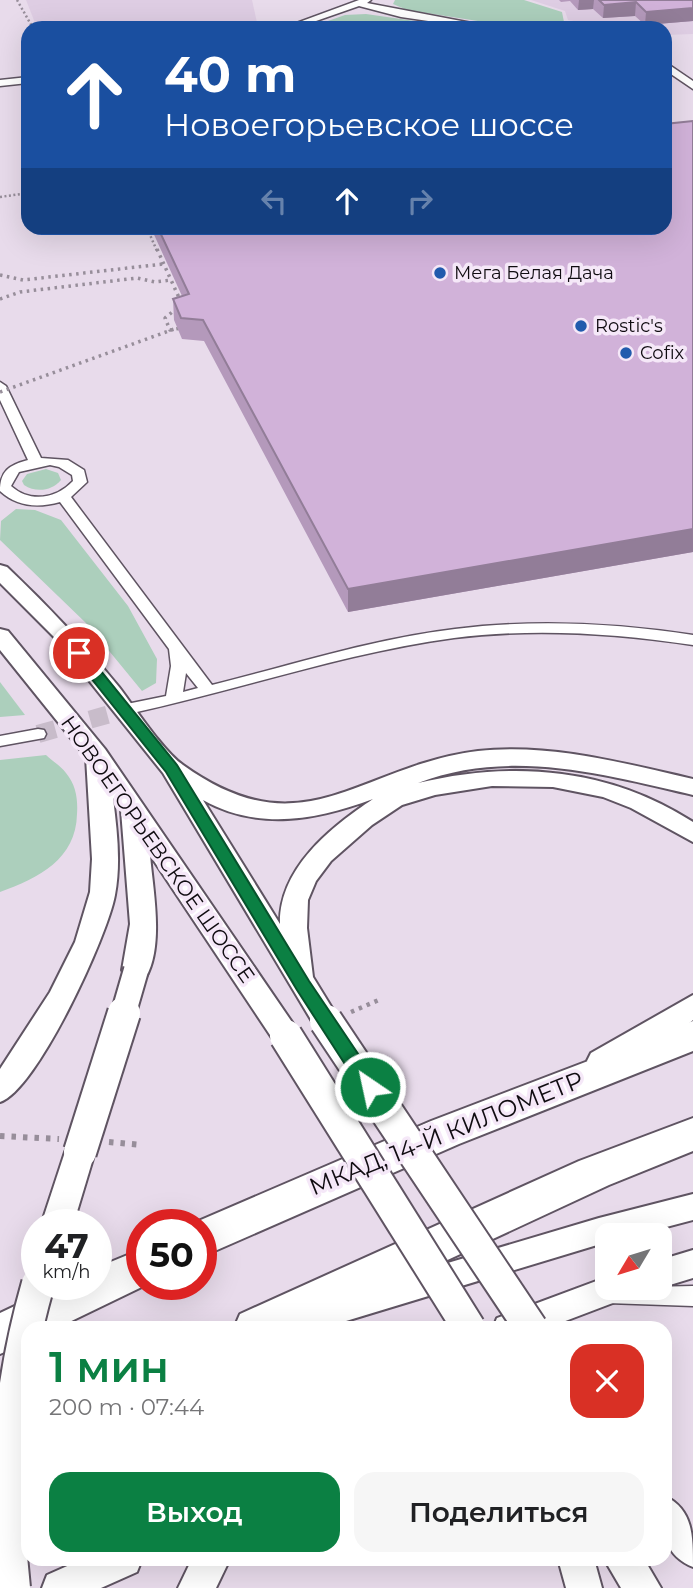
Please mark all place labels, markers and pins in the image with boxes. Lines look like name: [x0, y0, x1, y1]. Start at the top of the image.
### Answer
place label: Мега Белая Дача: [454, 262, 614, 284]
marker: Мега Белая Дача: [432, 265, 448, 281]
place label: Rostic's: [595, 315, 663, 337]
marker: Rostic's: [573, 318, 589, 334]
place label: Cofix: [640, 342, 685, 364]
marker: Cofix: [618, 345, 634, 361]
pin: [49, 623, 109, 683]

